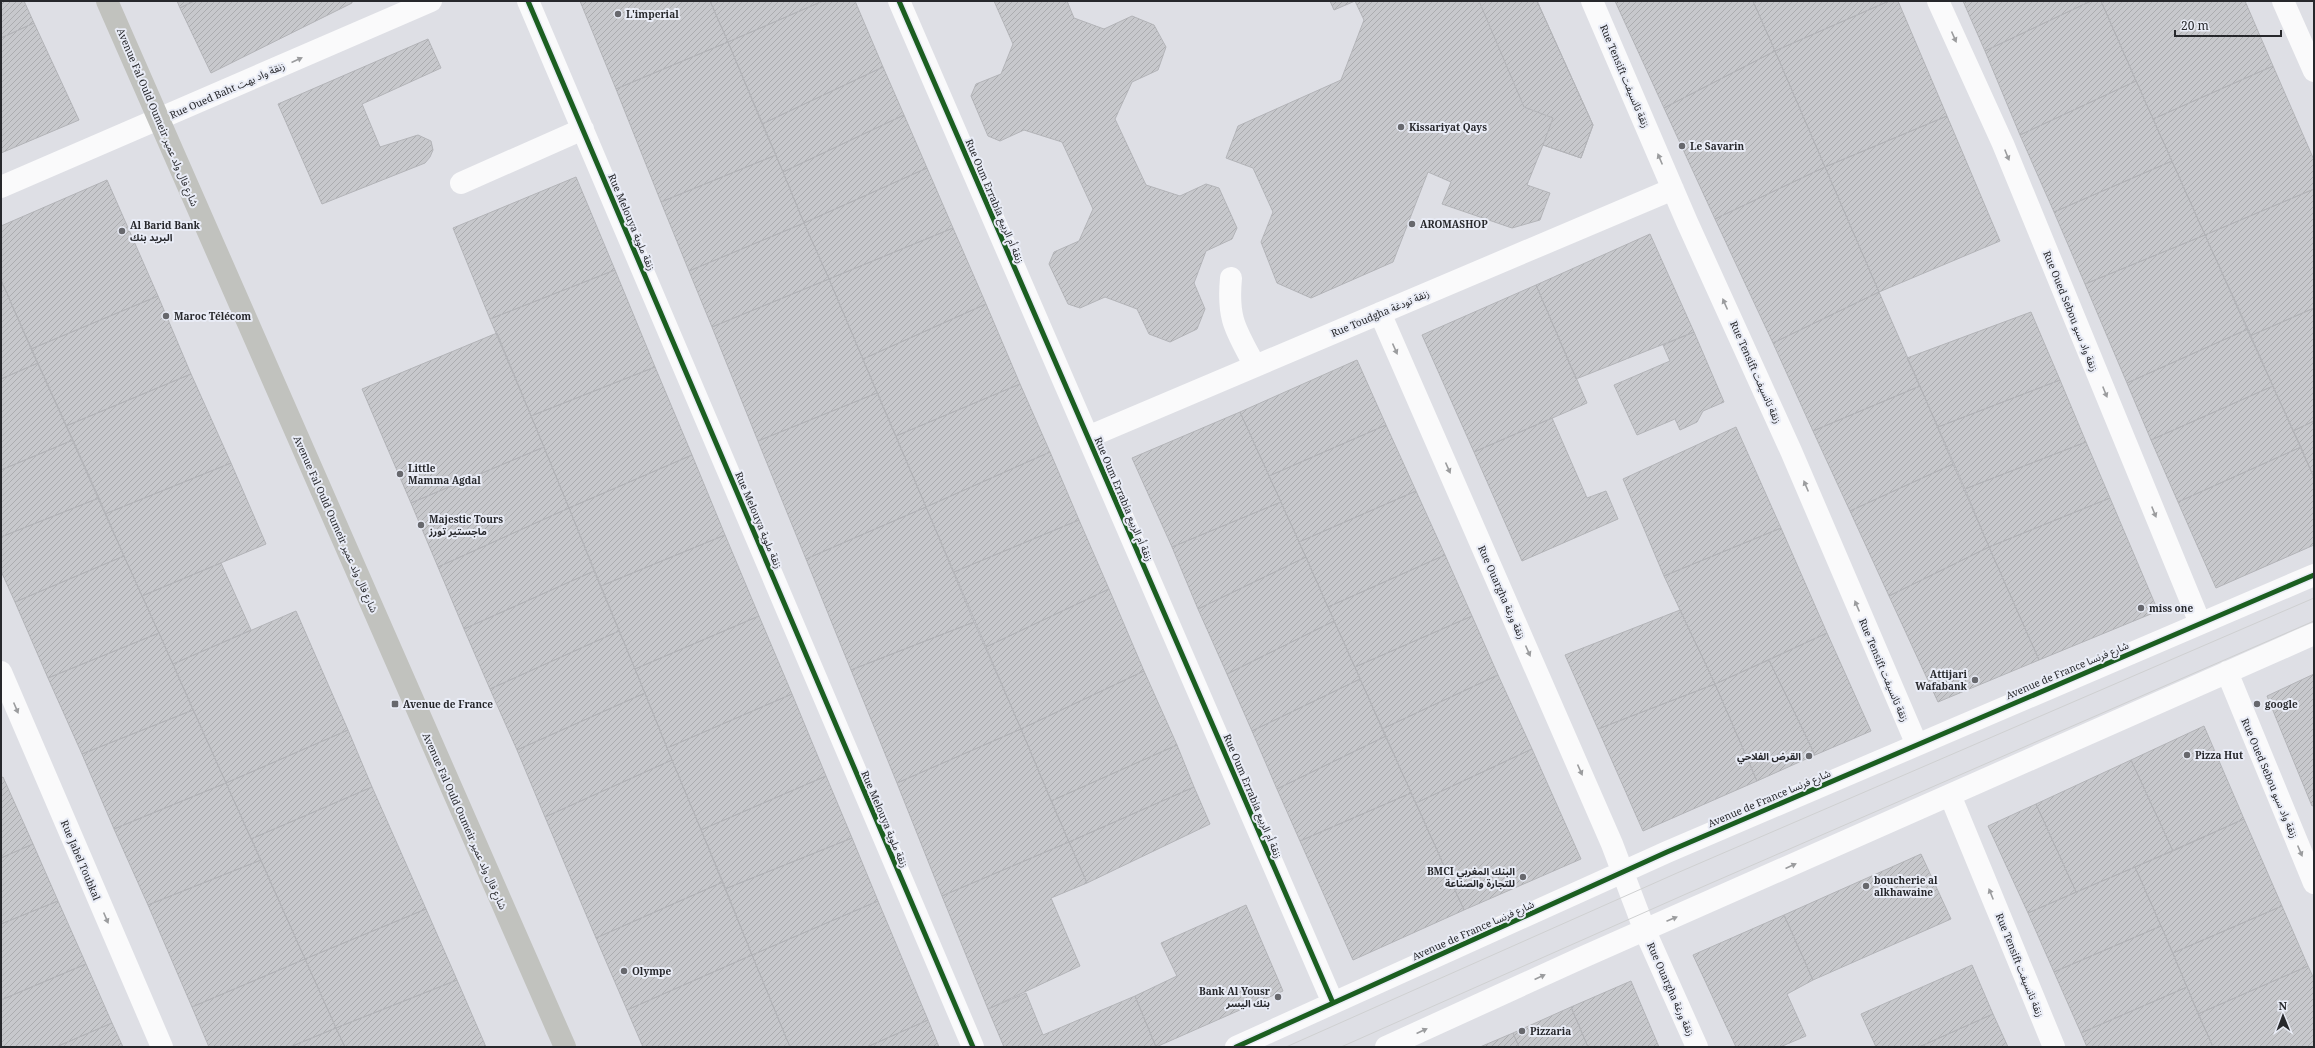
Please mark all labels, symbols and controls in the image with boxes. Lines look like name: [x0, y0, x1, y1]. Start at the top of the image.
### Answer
place label: L'imperial: [626, 7, 679, 21]
marker: L'imperial: [613, 9, 623, 19]
scale bar: [2175, 12, 2281, 38]
text: 20 m: [2181, 17, 2209, 34]
street label: Rue Tensift زنقة تانسيفت: [1597, 22, 1653, 130]
street label: Avenue Fal Ould Oumeir شارع فال ولد عمير: [113, 26, 202, 209]
one-way arrow: [1951, 31, 1957, 42]
one-way arrow: [291, 56, 303, 62]
street label: Rue Oued Baht زنقة واد بهت: [167, 58, 287, 122]
place label: Kissariyat Qays: [1409, 120, 1487, 134]
marker: Kissariyat Qays: [1396, 122, 1406, 132]
street label: Rue Oum Errabia زنقة أم الربيع: [961, 137, 1028, 266]
place label: Le Savarin: [1690, 139, 1744, 153]
marker: Le Savarin: [1677, 141, 1687, 151]
one-way arrow: [2005, 150, 2011, 162]
one-way arrow: [1657, 153, 1663, 165]
street label: Rue Melouya زنقة ملوية: [605, 171, 659, 273]
place label: AROMASHOP: [1420, 217, 1488, 231]
place label: Al Barid Bank البريد بنك: [130, 218, 201, 244]
marker: AROMASHOP: [1407, 219, 1417, 229]
marker: Al Barid Bank البريد بنك: [117, 226, 127, 236]
street label: Rue Oued Sebou زنقة واد سبو: [2040, 249, 2102, 374]
street label: Rue Toudgha زنقة تودغة: [1329, 286, 1432, 340]
one-way arrow: [1721, 298, 1728, 310]
place label: Maroc Télécom: [174, 309, 251, 323]
marker: Maroc Télécom: [161, 311, 171, 321]
street label: Rue Tensift زنقة تانسيفت: [1727, 318, 1785, 426]
one-way arrow: [1392, 343, 1398, 355]
one-way arrow: [2102, 386, 2108, 398]
street label: Avenue Fal Ould Oumeir شارع فال ولد عمير: [290, 433, 382, 615]
street label: Rue Oum Errabia زنقة أم الربيع: [1090, 435, 1157, 564]
place label: Little Mamma Agdal: [408, 461, 481, 487]
one-way arrow: [1444, 462, 1451, 474]
marker: Little Mamma Agdal: [395, 469, 405, 479]
street label: Rue Melouya زنقة ملوية: [732, 469, 786, 571]
one-way arrow: [1803, 481, 1809, 492]
one-way arrow: [2151, 507, 2157, 518]
place label: Majestic Tours ماجستير تورز: [428, 512, 503, 538]
marker: Majestic Tours ماجستير تورز: [416, 520, 426, 530]
street label: Rue Ouargha زنقة ورغة: [1475, 543, 1529, 641]
one-way arrow: [1854, 600, 1860, 612]
place label: miss one: [2149, 601, 2193, 615]
marker: miss one: [2136, 603, 2146, 613]
street label: Rue Tensift زنقة تانسيفت: [1856, 616, 1912, 724]
street label: Avenue de France شارع فرنسا: [2003, 638, 2131, 703]
one-way arrow: [1525, 646, 1531, 657]
place label: Attijari Wafabank: [1915, 667, 1968, 693]
marker: Attijari Wafabank: [1970, 675, 1980, 685]
place label: Avenue de France: [403, 697, 493, 711]
place label: google: [2265, 697, 2298, 711]
marker: Avenue de France: [390, 699, 400, 709]
marker: google: [2252, 699, 2262, 709]
one-way arrow: [13, 702, 20, 714]
street label: Rue Oued Sebou زنقة واد سبو: [2238, 716, 2302, 840]
street label: Avenue Fal Ould Oumeir شارع فال ولد عمير: [419, 730, 511, 912]
street label: Rue Oum Errabia زنقة أم الربيع: [1219, 732, 1286, 861]
place label: Pizza Hut: [2195, 748, 2243, 762]
place label: القرض الفلاحي: [1737, 749, 1801, 765]
marker: Pizza Hut: [2182, 750, 2192, 760]
marker: القرض الفلاحي: [1804, 751, 1814, 761]
one-way arrow: [1577, 765, 1583, 776]
street label: Avenue de France شارع فرنسا: [1705, 766, 1833, 831]
street label: Rue Melouya زنقة ملوية: [858, 768, 912, 870]
street label: Rue Jabel Toubkal: [58, 818, 104, 902]
one-way arrow: [2298, 845, 2304, 857]
one-way arrow: [1785, 863, 1796, 869]
place label: BMCI البنك المغربي للتجارة والصناعة: [1427, 864, 1515, 890]
marker: BMCI البنك المغربي للتجارة والصناعة: [1518, 872, 1528, 882]
place label: boucherie al alkhawaine: [1874, 873, 1938, 899]
marker: boucherie al alkhawaine: [1861, 881, 1871, 891]
one-way arrow: [1988, 888, 1994, 900]
street label: Avenue de France شارع فرنسا: [1410, 897, 1537, 964]
street label: Rue Tensift زنقة تانسيفت: [1993, 911, 2047, 1019]
one-way arrow: [104, 912, 110, 924]
one-way arrow: [1666, 916, 1677, 922]
street label: Rue Ouargha زنقة ورغة: [1644, 940, 1698, 1038]
place label: Olympe: [632, 964, 671, 978]
marker: Olympe: [619, 966, 629, 976]
one-way arrow: [1534, 974, 1546, 980]
place label: Bank Al Yousr بنك اليسر: [1199, 984, 1271, 1010]
marker: Bank Al Yousr بنك اليسر: [1273, 992, 1283, 1002]
north arrow: [2263, 996, 2303, 1036]
text: N: [2278, 998, 2288, 1013]
place label: Pizzaria: [1530, 1024, 1571, 1038]
marker: Pizzaria: [1517, 1026, 1527, 1036]
one-way arrow: [1416, 1028, 1427, 1034]

